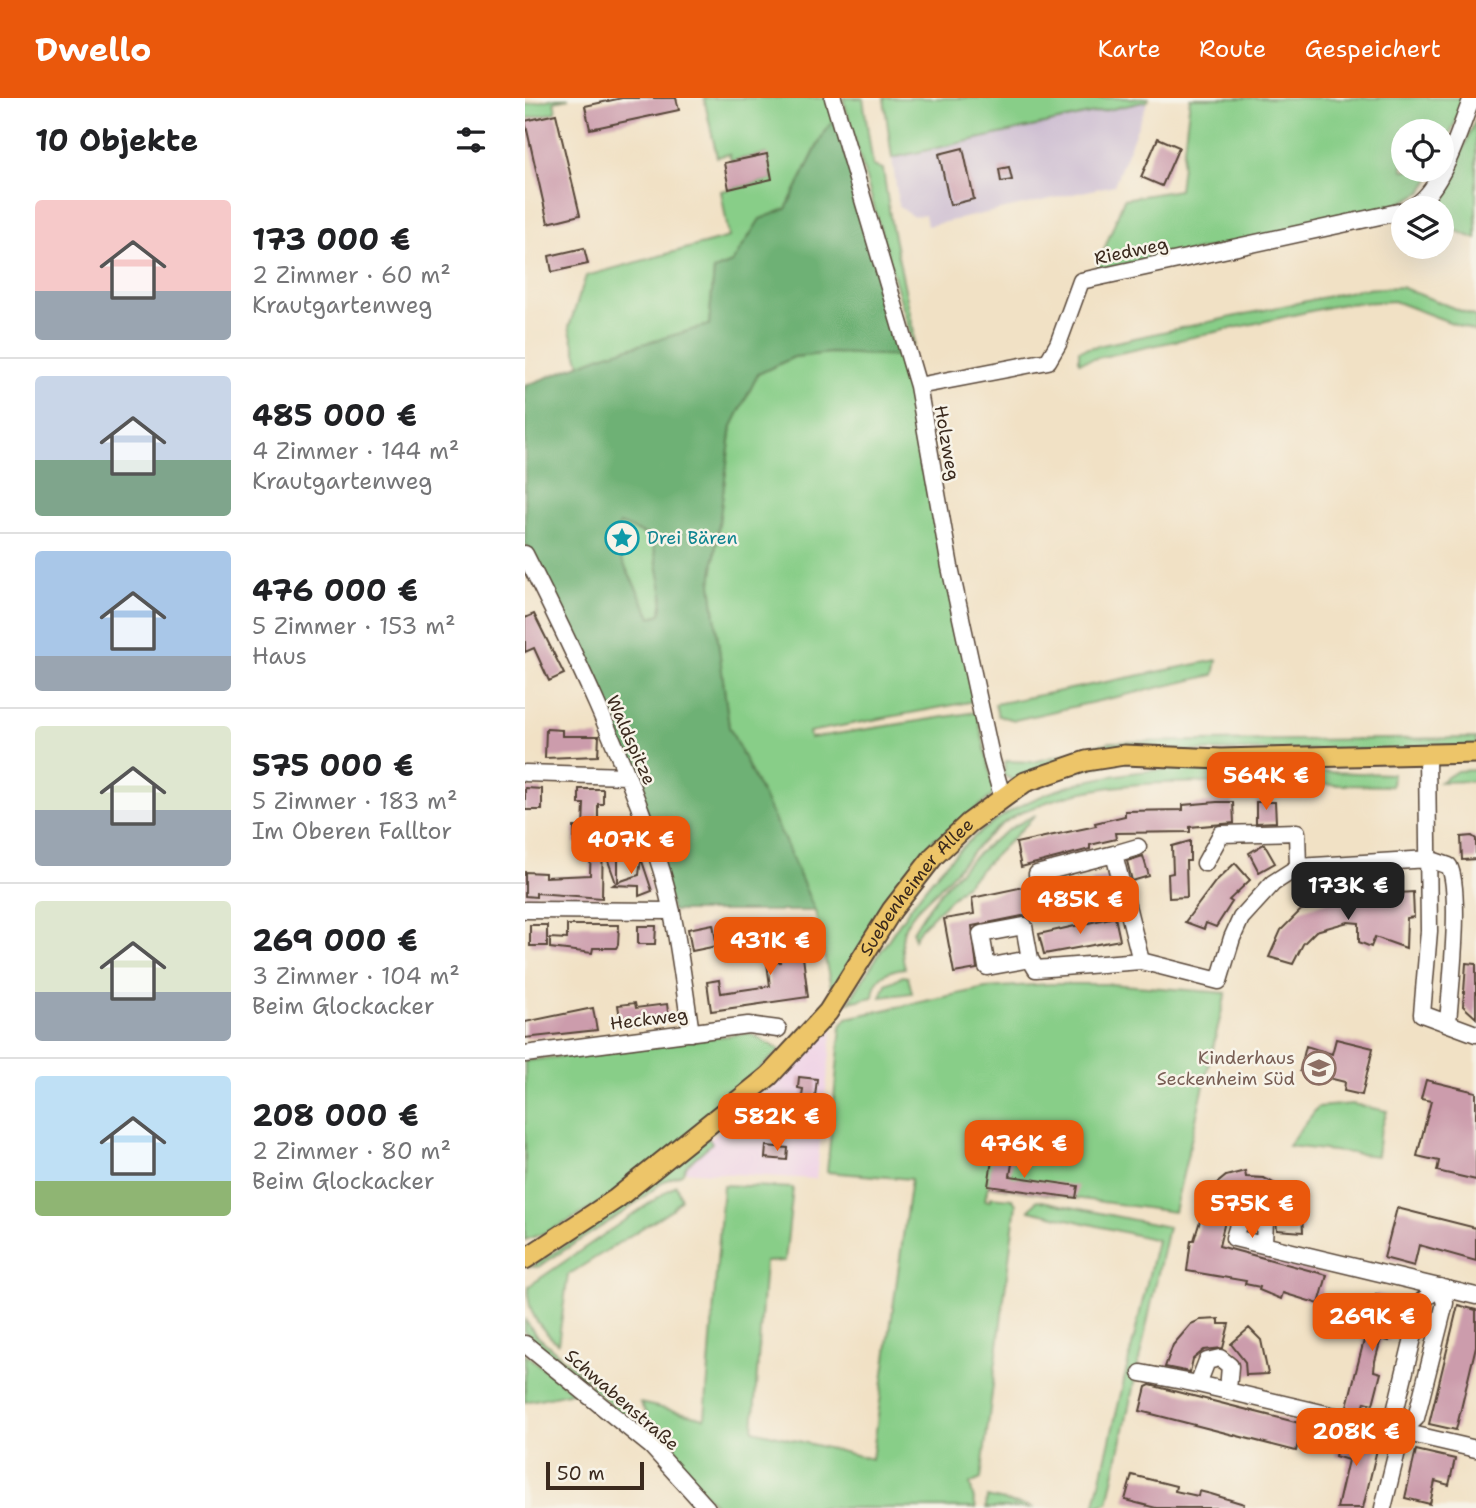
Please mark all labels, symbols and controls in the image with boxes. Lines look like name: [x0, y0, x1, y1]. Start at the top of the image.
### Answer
text: Dwello: [35, 27, 151, 72]
text: Karte: [1097, 33, 1161, 65]
text: Route: [1199, 33, 1266, 65]
text: Gespeichert: [1304, 33, 1441, 65]
map controls: [1391, 119, 1454, 259]
button: locate: [1391, 119, 1454, 182]
text: 10 Objekte: [35, 120, 198, 161]
icon: filters: [452, 121, 490, 159]
button: layers: [1391, 196, 1454, 259]
text: 173 000 €: [252, 219, 411, 260]
icon: home: [91, 228, 175, 312]
street label: Riedweg: [1092, 231, 1170, 271]
text: 2 Zimmer · 60 m²: [252, 260, 451, 290]
text: Krautgartenweg: [252, 290, 432, 320]
text: 485 000 €: [252, 395, 417, 436]
street label: Holzweg: [929, 403, 965, 483]
icon: home: [91, 404, 175, 488]
text: 4 Zimmer · 144 m²: [252, 436, 459, 466]
text: Krautgartenweg: [252, 466, 432, 496]
place icon: Drei Bären: [603, 519, 641, 557]
place label: Drei Bären: [647, 526, 737, 550]
text: 476 000 €: [252, 570, 418, 611]
icon: home: [91, 579, 175, 663]
text: 5 Zimmer · 153 m²: [252, 611, 456, 641]
text: Haus: [252, 641, 307, 671]
street label: Waldspitze: [601, 691, 661, 789]
text: 575 000 €: [252, 745, 414, 786]
pin: 564K €: [1209, 752, 1323, 812]
icon: home: [91, 754, 175, 838]
text: 564K €: [1223, 760, 1309, 790]
text: 5 Zimmer · 183 m²: [252, 786, 458, 816]
street label: Suebenheimer Allee: [854, 813, 979, 961]
text: Im Oberen Falltor: [252, 816, 452, 846]
pin: 407K €: [574, 816, 688, 876]
text: 407K €: [587, 824, 675, 854]
pin: 173K €: [1291, 862, 1405, 922]
text: 173K €: [1307, 870, 1389, 900]
pin: 485K €: [1023, 876, 1137, 936]
text: 485K €: [1037, 884, 1123, 914]
pin: 431K €: [713, 918, 827, 977]
text: 269 000 €: [252, 920, 418, 961]
text: 431K €: [730, 925, 810, 955]
icon: home: [91, 929, 175, 1013]
text: 3 Zimmer · 104 m²: [252, 961, 460, 991]
text: Beim Glockacker: [252, 991, 435, 1021]
street label: Heckweg: [609, 1002, 689, 1036]
place label: Kinderhaus Seckenheim Süd: [1157, 1046, 1295, 1091]
school or university icon: Kinderhaus Seckenheim Süd: [1300, 1049, 1338, 1087]
pin: 582K €: [720, 1094, 834, 1153]
text: 208 000 €: [252, 1095, 419, 1136]
text: 582K €: [734, 1101, 820, 1131]
icon: home: [91, 1104, 175, 1188]
pin: 476K €: [967, 1121, 1081, 1180]
text: 476K €: [981, 1128, 1067, 1158]
text: 2 Zimmer · 80 m²: [252, 1136, 451, 1166]
text: Beim Glockacker: [252, 1166, 435, 1196]
pin: 575K €: [1195, 1180, 1309, 1240]
text: 575K €: [1210, 1188, 1294, 1218]
pin: 269K €: [1315, 1294, 1429, 1353]
text: 269K €: [1329, 1301, 1415, 1331]
street label: Schwabenstraße: [560, 1344, 684, 1456]
pin: 208K €: [1299, 1408, 1413, 1468]
text: 208K €: [1312, 1416, 1400, 1446]
scale bar: [546, 1459, 644, 1491]
text: 50 m: [557, 1461, 605, 1486]

